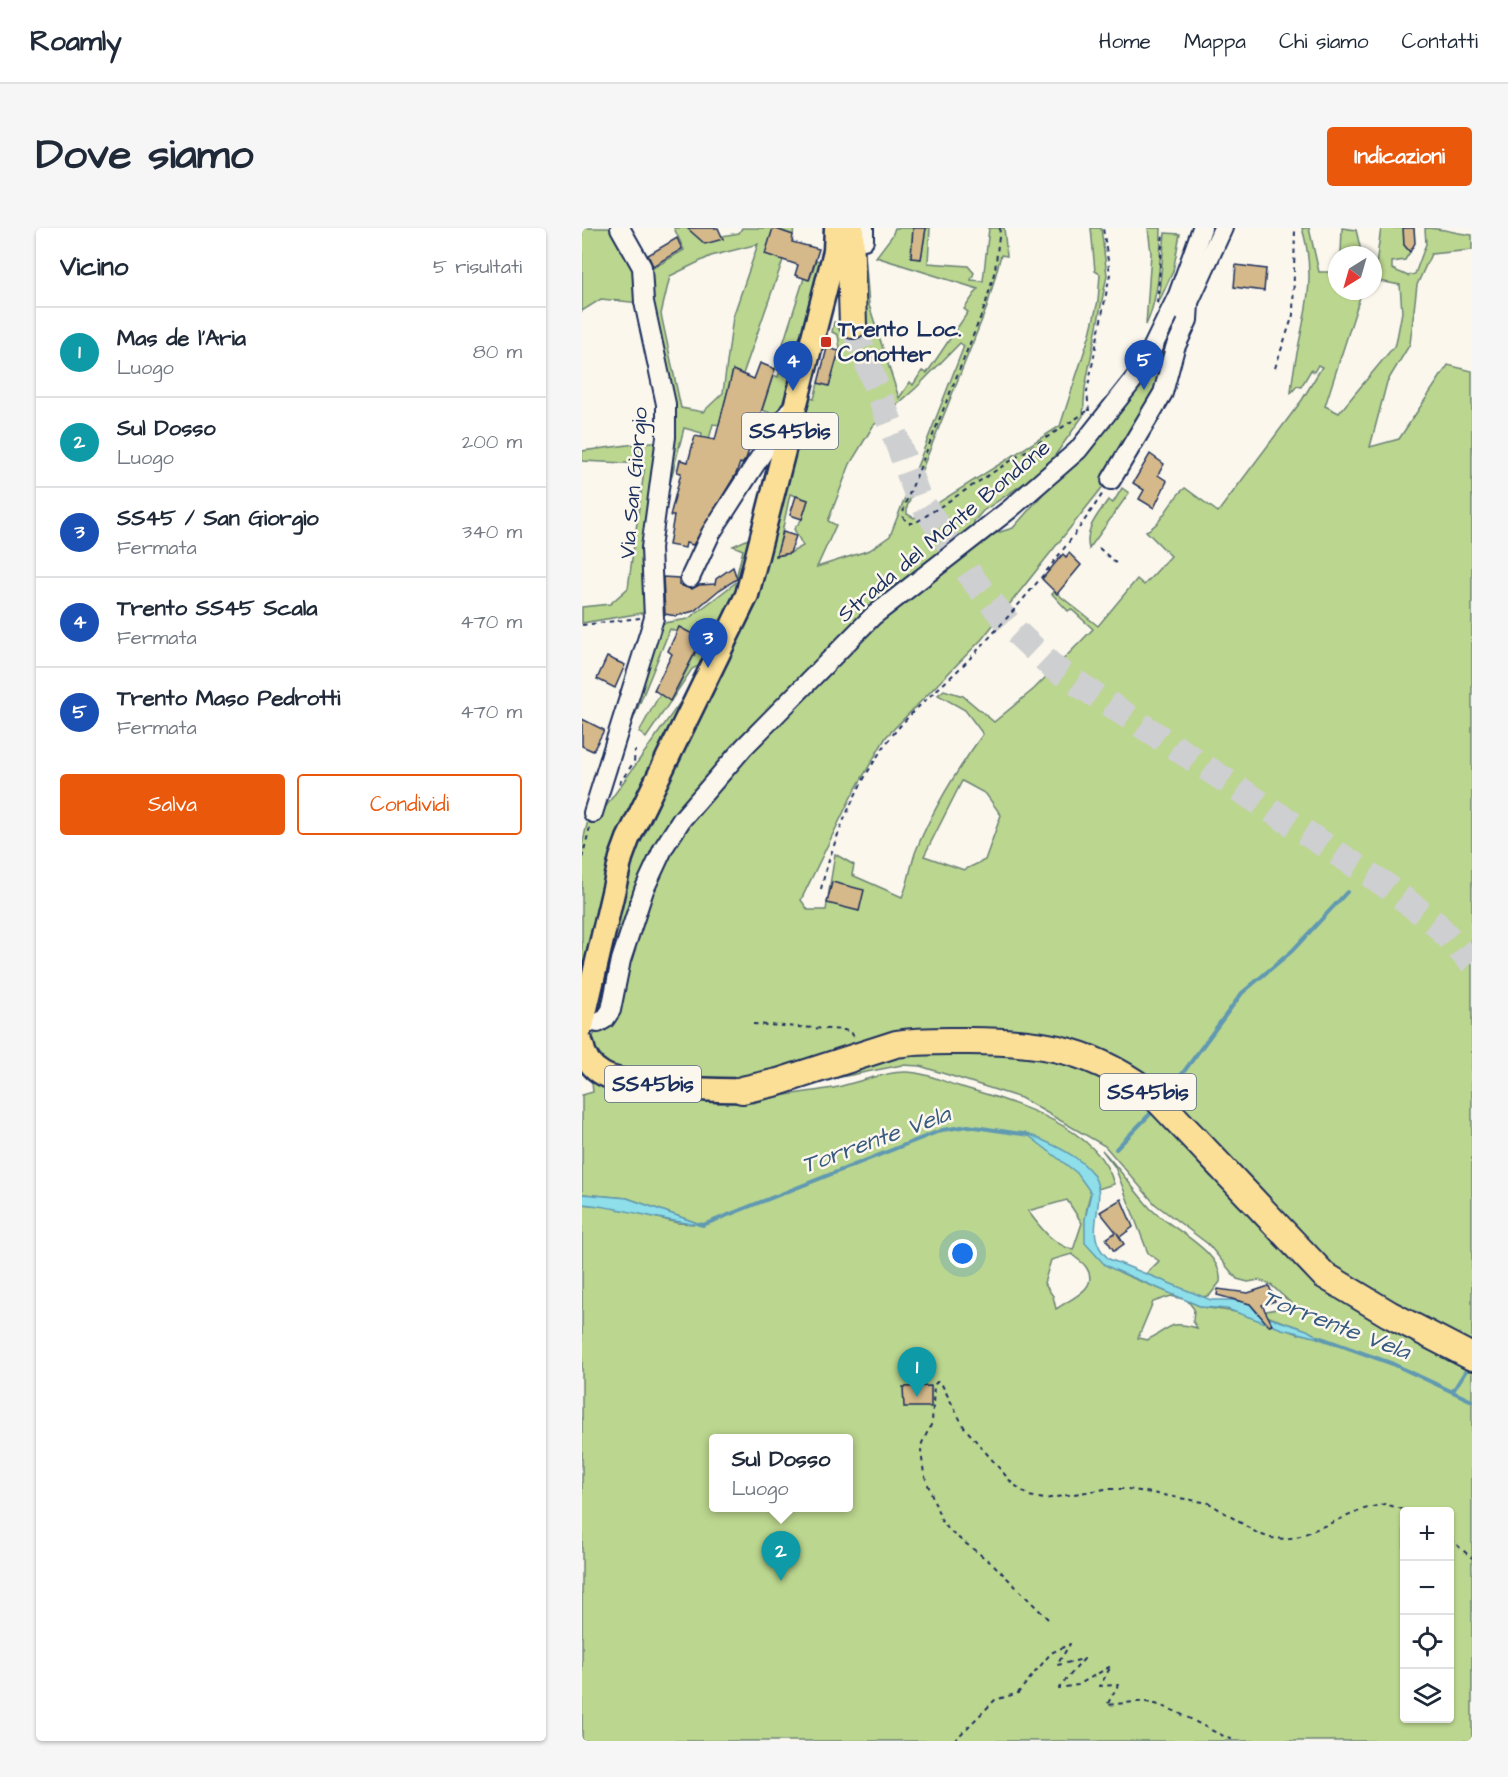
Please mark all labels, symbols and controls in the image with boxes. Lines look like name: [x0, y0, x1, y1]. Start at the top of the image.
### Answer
text: Roamly: [30, 22, 122, 61]
text: Home: [1099, 27, 1151, 56]
text: Mappa: [1184, 27, 1246, 56]
text: Chi siamo: [1279, 27, 1368, 56]
text: Contatti: [1401, 27, 1478, 56]
text: Dove siamo: [36, 127, 253, 185]
button: Indicazioni: [1327, 127, 1472, 186]
north arrow: [1328, 246, 1382, 300]
text: Vicino: [60, 249, 128, 285]
text: 5 risultati: [433, 253, 522, 281]
place label: Trento Loc. Conotter: [837, 314, 961, 370]
text: Mas de l'Aria: [117, 323, 246, 354]
marker: Trento Loc. Conotter: [819, 335, 833, 349]
text: 1: [78, 338, 81, 366]
text: 80 m: [473, 338, 522, 366]
pin: 5: [1124, 340, 1164, 390]
pin: 4: [774, 342, 812, 391]
text: Luogo: [117, 354, 174, 382]
street label: Via San Giorgio: [612, 405, 657, 560]
text: Sul Dosso: [117, 413, 216, 444]
road number: SS45bis: [742, 413, 838, 449]
text: 2: [74, 428, 85, 456]
text: 200 m: [462, 428, 522, 456]
street label: Strada del Monte Bondone: [831, 432, 1057, 630]
text: Luogo: [117, 444, 174, 472]
text: SS45 / San Giorgio: [117, 503, 319, 534]
text: 3: [74, 518, 85, 546]
text: 340 m: [462, 518, 522, 546]
text: Fermata: [117, 534, 197, 562]
text: Trento SS45 Scala: [117, 593, 317, 624]
text: 4: [73, 608, 86, 636]
text: 470 m: [460, 608, 522, 636]
pin: 3: [688, 618, 728, 668]
text: Fermata: [117, 624, 197, 652]
text: Trento Maso Pedrotti: [117, 683, 340, 714]
text: 5: [72, 698, 87, 726]
text: 470 m: [460, 698, 522, 726]
text: Fermata: [117, 714, 197, 742]
button: Salva: [60, 774, 285, 835]
button: Condividi: [297, 774, 522, 835]
road number: SS45bis: [605, 1066, 701, 1102]
road number: SS45bis: [1100, 1074, 1196, 1110]
water label: Torrente Vela: [797, 1097, 957, 1183]
your location: [948, 1239, 977, 1268]
water label: Torrente Vela: [1257, 1281, 1417, 1370]
pin: 1: [898, 1348, 936, 1397]
popup: [709, 1434, 853, 1512]
text: Sul Dosso: [732, 1444, 830, 1475]
text: Luogo: [732, 1475, 788, 1503]
map controls: [1400, 1507, 1454, 1723]
button: +: [1400, 1507, 1454, 1561]
pin: 2: [762, 1532, 800, 1581]
button: −: [1400, 1561, 1454, 1615]
button: locate: [1400, 1615, 1454, 1669]
button: layers: [1400, 1669, 1454, 1723]

